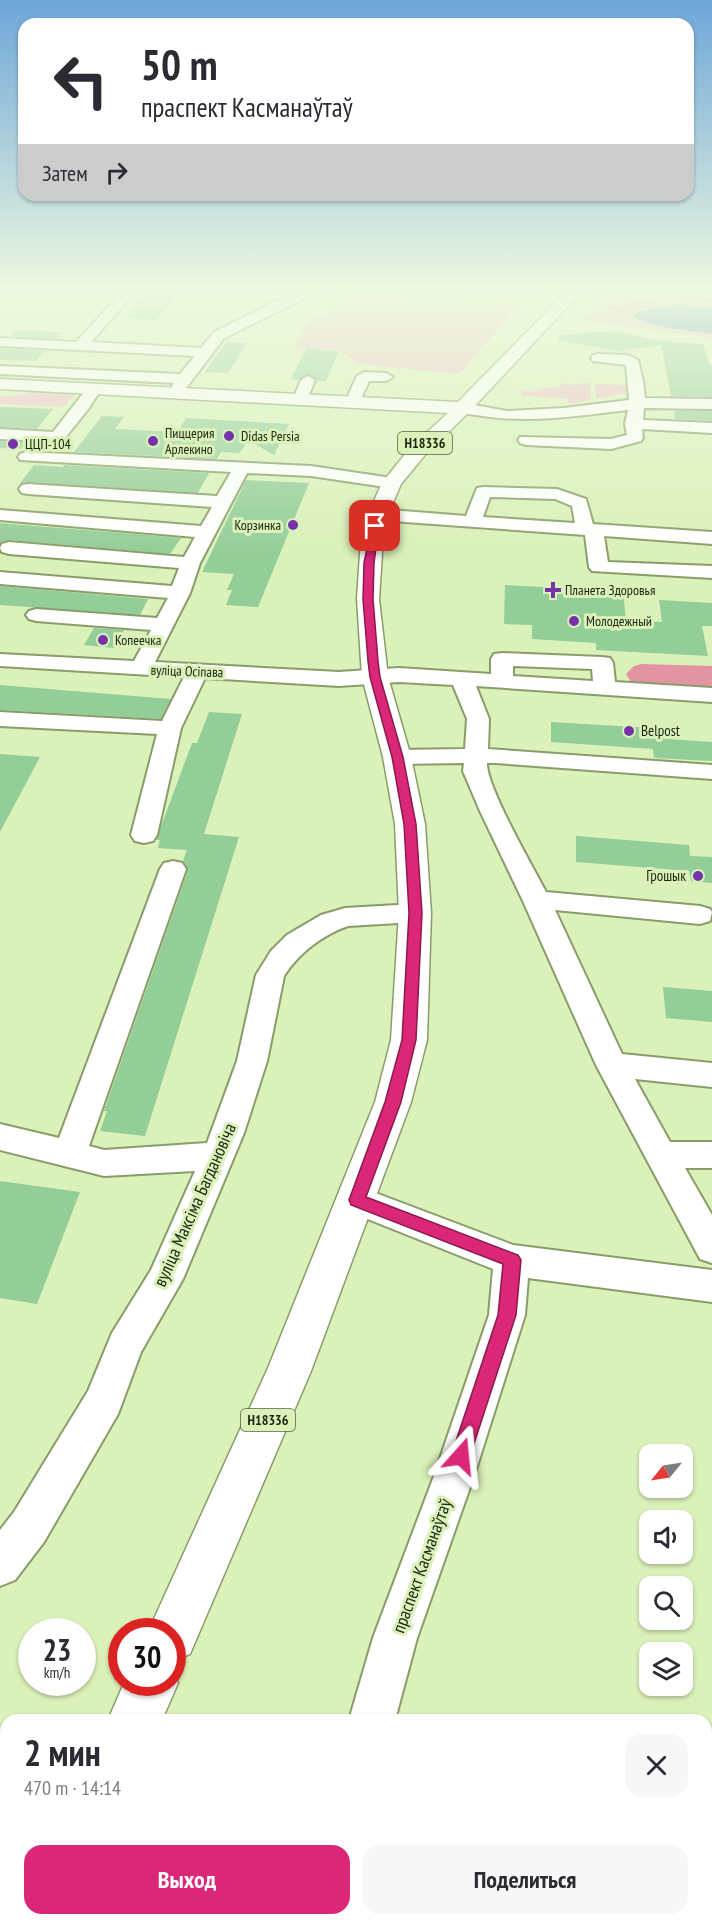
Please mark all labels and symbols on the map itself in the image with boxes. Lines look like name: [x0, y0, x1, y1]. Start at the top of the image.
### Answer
place label: Пиццерия Арлекино: [165, 424, 214, 458]
place label: Didas Persia: [241, 427, 300, 445]
marker: Didas Persia: [222, 429, 236, 443]
road number: Н18336: [398, 432, 452, 454]
marker: Пиццерия Арлекино: [146, 434, 160, 448]
place label: ЦЦП-104: [25, 435, 71, 453]
marker: ЦЦП-104: [6, 437, 20, 451]
pin: [349, 500, 400, 551]
place label: Корзинка: [234, 516, 281, 534]
marker: Корзинка: [286, 518, 300, 532]
place label: Планета Здоровья: [565, 581, 655, 599]
marker: Планета Здоровья: [546, 583, 560, 597]
place label: Молодежный: [586, 612, 652, 630]
marker: Молодежный: [567, 614, 581, 628]
place label: Копеечка: [115, 631, 161, 649]
marker: Копеечка: [96, 633, 110, 647]
street label: вуліца Осіпава: [150, 661, 224, 681]
place label: Belpost: [641, 721, 680, 740]
marker: Belpost: [622, 724, 636, 738]
place label: Грошык: [646, 866, 686, 885]
marker: Грошык: [691, 869, 705, 883]
street label: вуліца Максіма Багдановіча: [148, 1119, 241, 1290]
road number: Н18336: [241, 1409, 295, 1431]
position arrow: [429, 1424, 493, 1488]
north arrow: [639, 1444, 693, 1498]
street label: праспект Касманаўтаў: [387, 1495, 457, 1636]
speed limit sign: 30: [108, 1618, 186, 1696]

